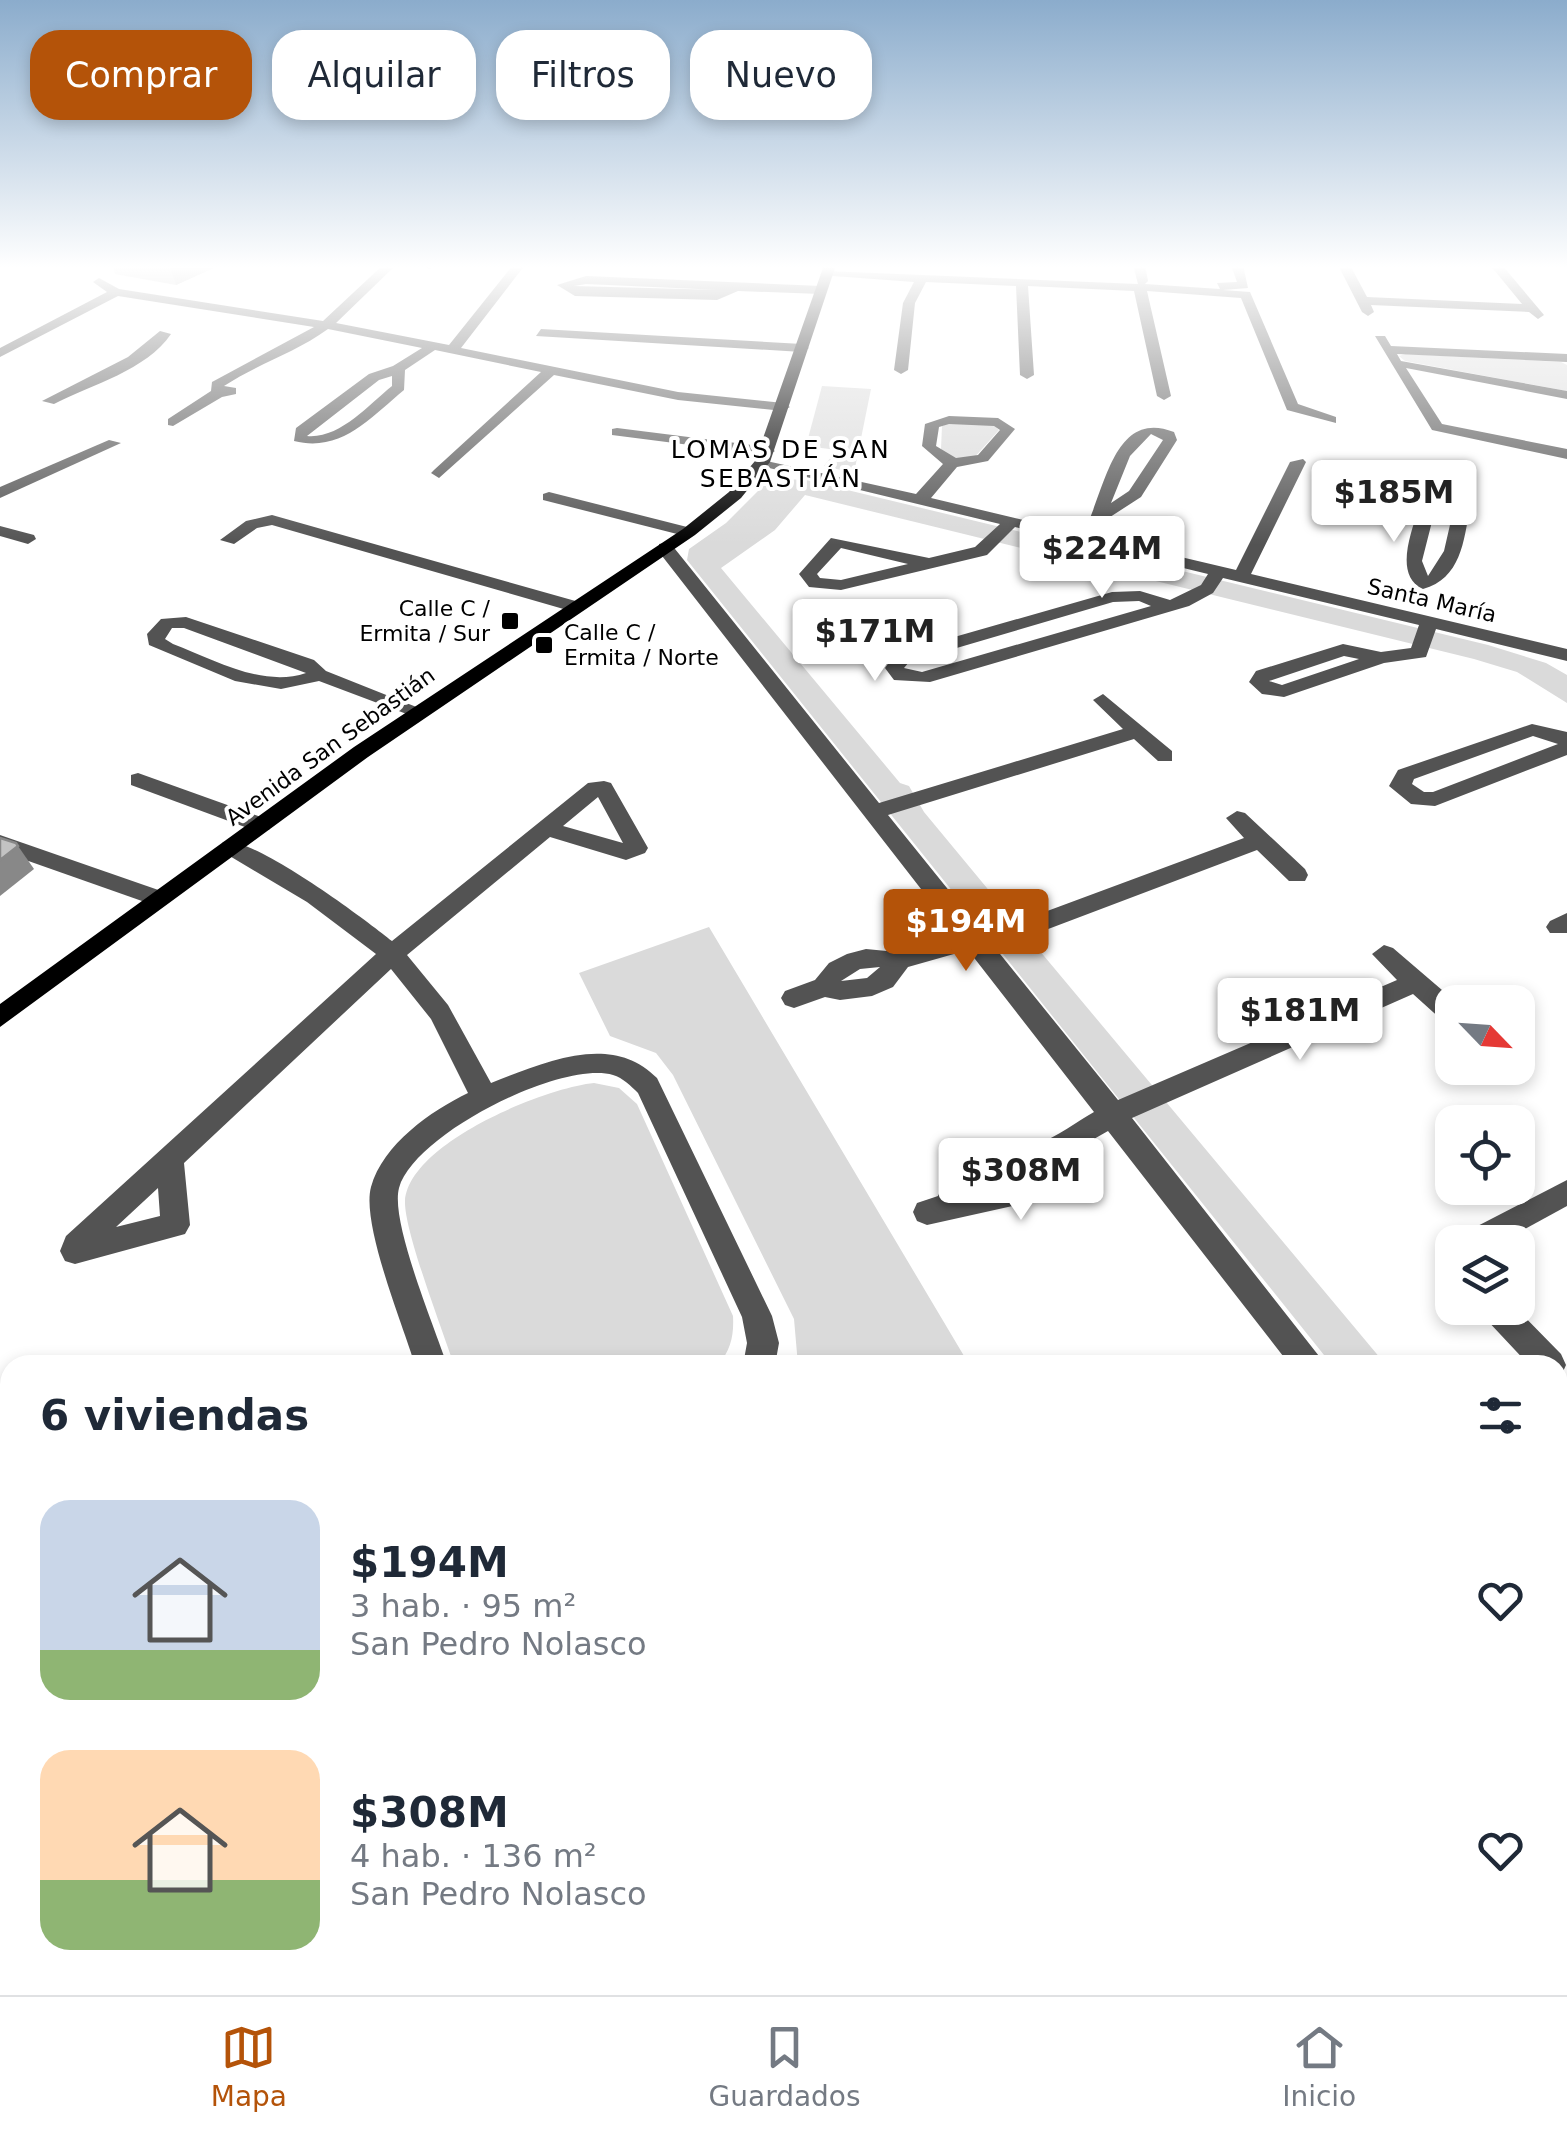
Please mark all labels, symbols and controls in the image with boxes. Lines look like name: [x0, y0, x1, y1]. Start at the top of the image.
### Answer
chip: Comprar: [30, 30, 252, 120]
chip: Alquilar: [272, 30, 476, 120]
chip: Filtros: [496, 30, 670, 120]
chip: Nuevo: [690, 30, 872, 120]
district label: LOMAS DE SAN SEBASTIÁN: [671, 435, 891, 493]
pin: $185M: [1324, 460, 1464, 545]
text: $185M: [1334, 473, 1454, 511]
pin: $224M: [1032, 516, 1172, 601]
text: $224M: [1042, 529, 1162, 567]
street label: Santa María: [1365, 574, 1499, 627]
place label: Calle C / Ermita / Sur: [359, 596, 491, 646]
pin: $171M: [805, 599, 945, 684]
marker: Calle C / Ermita / Sur: [499, 610, 521, 632]
text: $171M: [815, 612, 935, 650]
place label: Calle C / Ermita / Norte: [564, 620, 719, 670]
marker: Calle C / Ermita / Norte: [533, 634, 555, 656]
street label: Avenida San Sebastián: [221, 662, 439, 831]
pin: $194M: [896, 889, 1036, 974]
text: $194M: [906, 902, 1026, 940]
pin: $181M: [1230, 978, 1370, 1063]
north arrow: [1435, 985, 1535, 1085]
map controls: [1435, 985, 1535, 1325]
text: $181M: [1240, 991, 1360, 1029]
button: locate: [1435, 1105, 1535, 1205]
pin: $308M: [951, 1138, 1091, 1223]
text: $308M: [961, 1151, 1081, 1189]
button: layers: [1435, 1225, 1535, 1325]
icon: filters: [1473, 1388, 1528, 1443]
text: 6 viviendas: [40, 1391, 309, 1440]
text: $194M: [350, 1538, 509, 1587]
icon: home: [120, 1540, 240, 1660]
icon: heart: [1473, 1573, 1528, 1628]
text: 3 hab. · 95 m²: [350, 1587, 576, 1625]
text: San Pedro Nolasco: [350, 1625, 647, 1663]
text: $308M: [350, 1788, 509, 1837]
icon: home: [120, 1790, 240, 1910]
icon: heart: [1473, 1823, 1528, 1878]
text: 4 hab. · 136 m²: [350, 1837, 597, 1875]
text: San Pedro Nolasco: [350, 1875, 647, 1913]
tab: Mapa: [211, 2020, 287, 2113]
tab: Guardados: [709, 2020, 861, 2113]
tab: Inicio: [1282, 2020, 1356, 2113]

